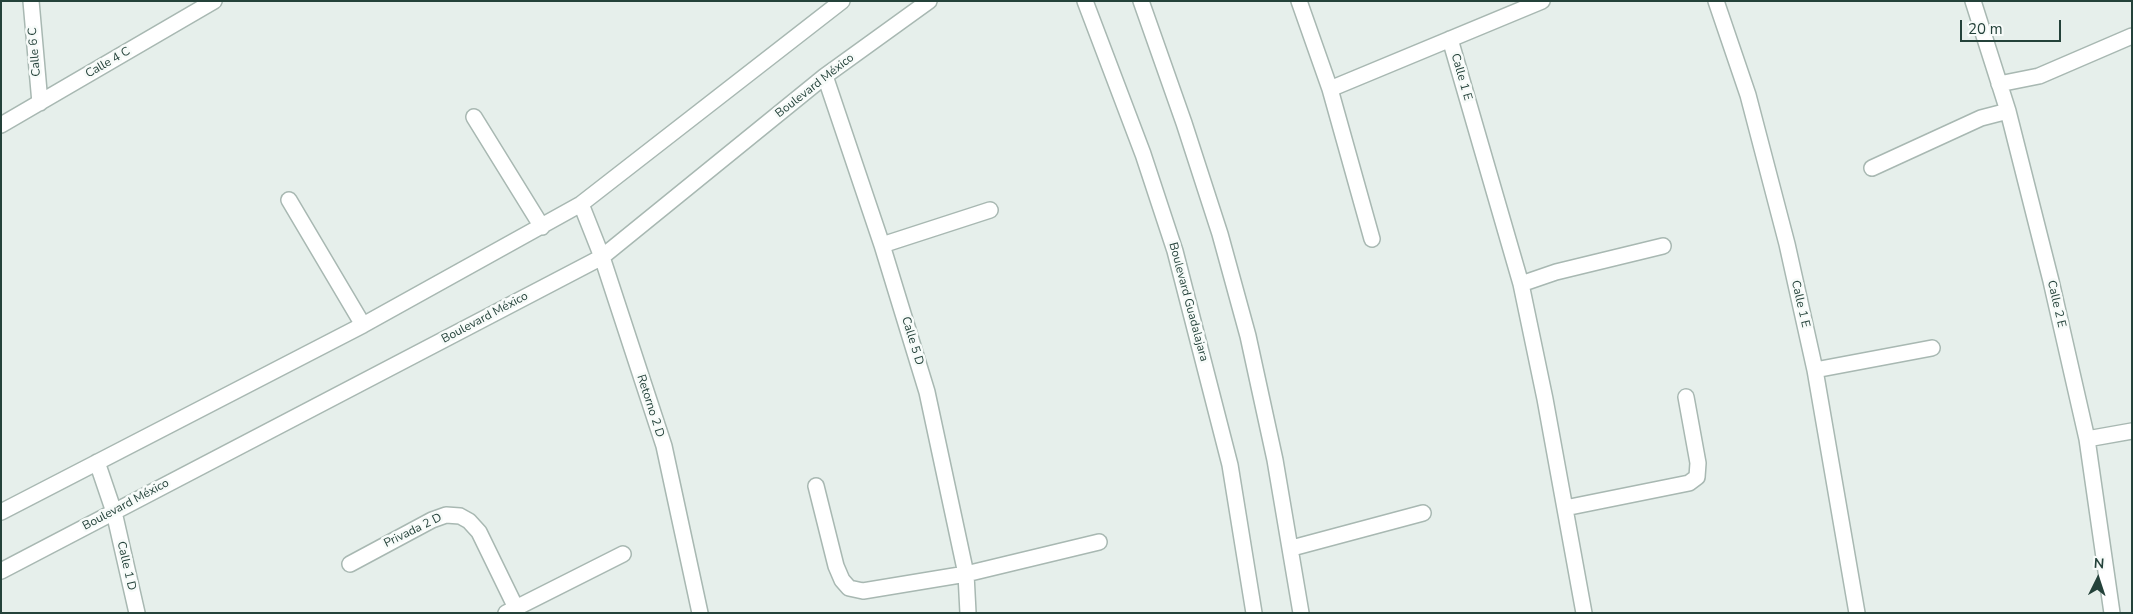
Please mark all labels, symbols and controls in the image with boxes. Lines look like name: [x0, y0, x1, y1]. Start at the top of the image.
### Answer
scale bar: [1963, 10, 2064, 42]
text: 20 m: [1968, 19, 2003, 39]
street label: Calle 6 C: [26, 27, 44, 77]
street label: Calle 4 C: [83, 44, 133, 82]
street label: Boulevard México: [773, 51, 857, 121]
street label: Calle 1 E: [1447, 52, 1475, 102]
street label: Boulevard Guadalajara: [1165, 241, 1211, 363]
street label: Calle 1 E: [1788, 279, 1812, 329]
street label: Calle 2 E: [2044, 279, 2068, 329]
street label: Boulevard México: [439, 289, 531, 347]
street label: Calle 5 D: [898, 315, 926, 367]
street label: Retorno 2 D: [633, 373, 667, 439]
street label: Boulevard México: [80, 476, 172, 534]
street label: Privada 2 D: [382, 511, 444, 551]
street label: Calle 1 D: [113, 540, 139, 592]
north arrow: [2073, 554, 2123, 604]
text: N: [2093, 554, 2105, 573]

